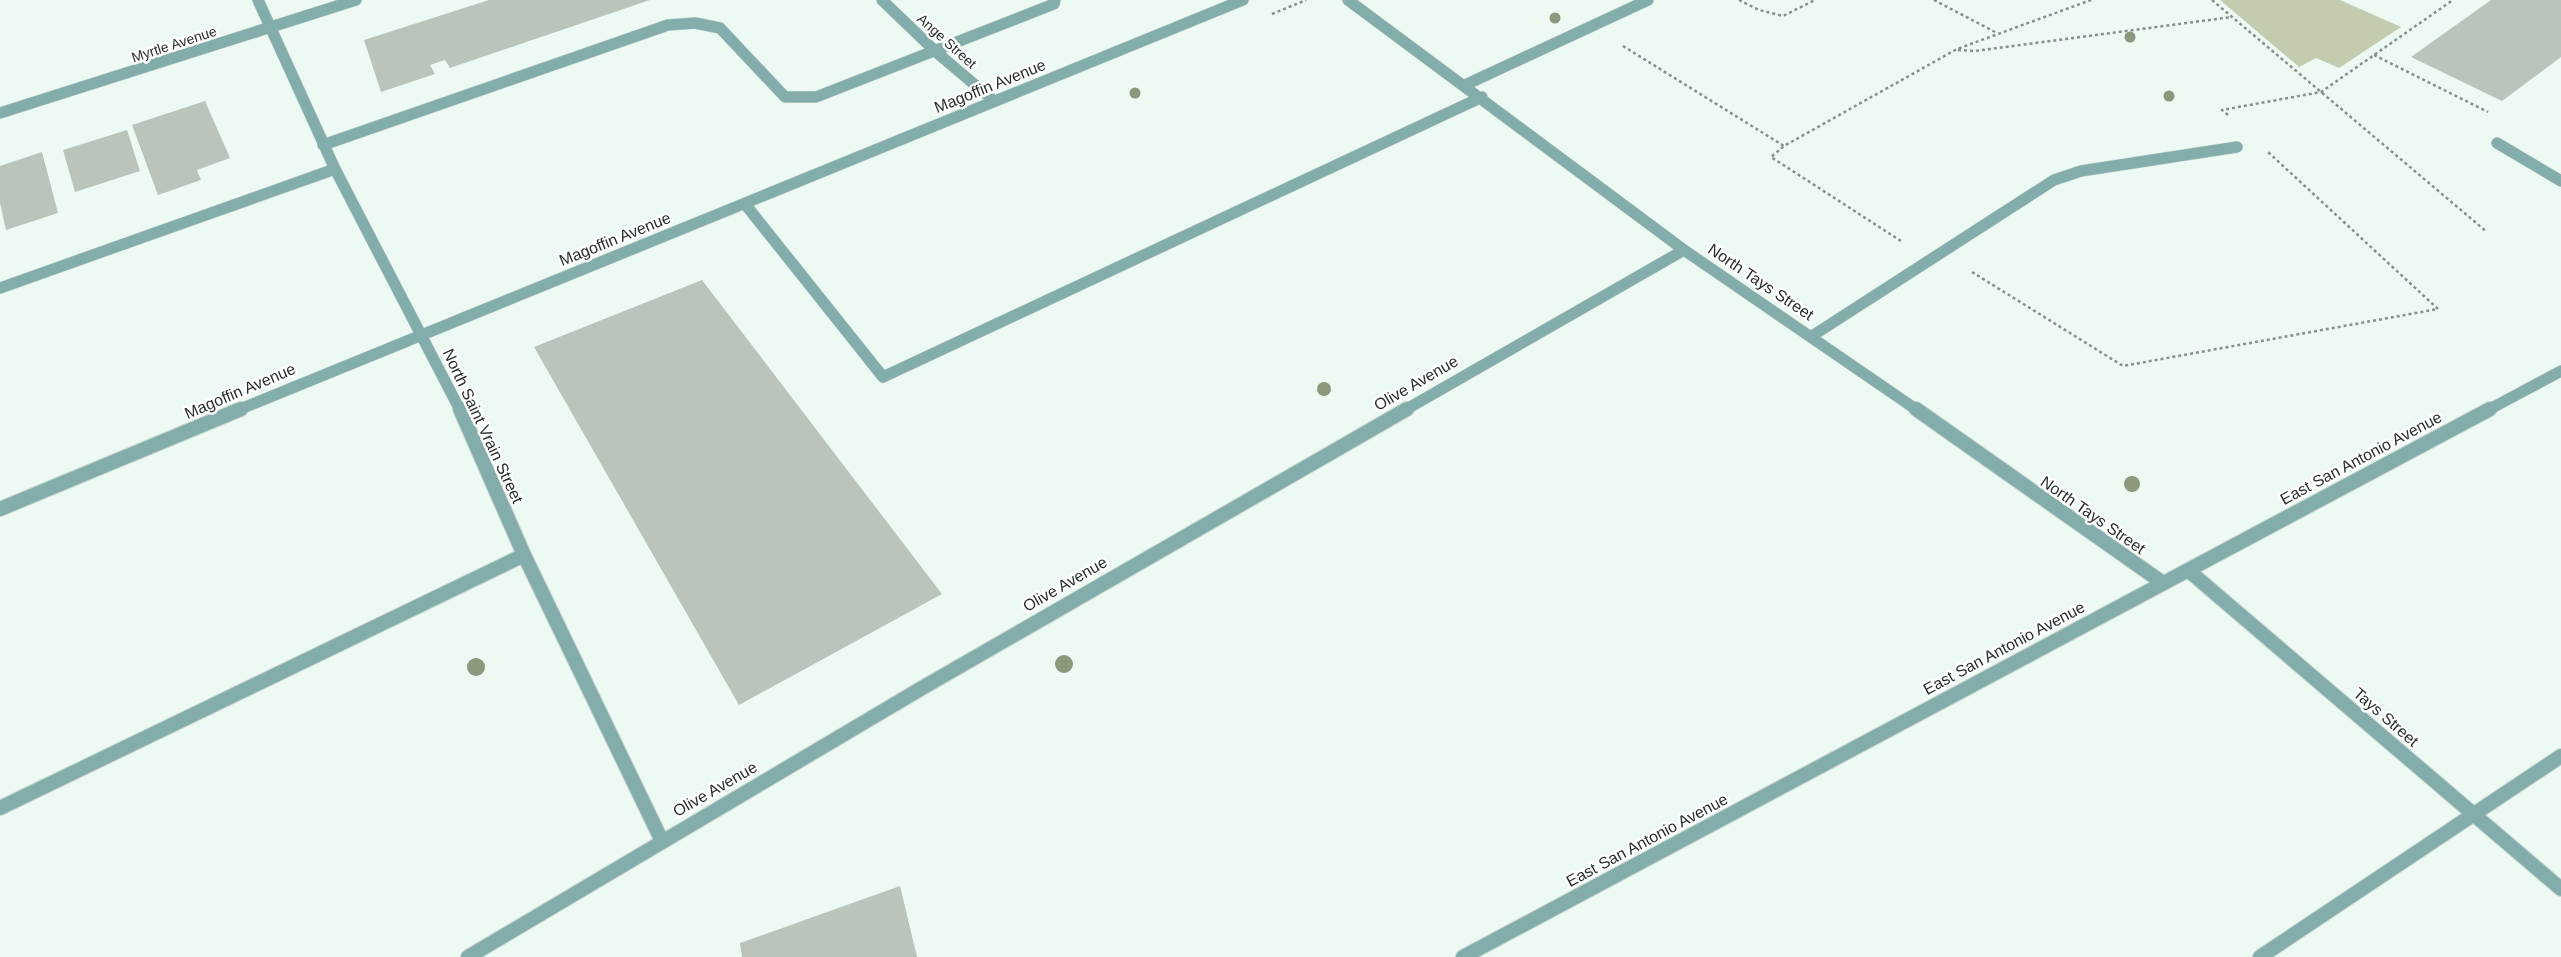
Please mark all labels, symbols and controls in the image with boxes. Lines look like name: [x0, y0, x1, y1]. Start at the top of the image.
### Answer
street label: Ange Street: [914, 10, 980, 72]
street label: Myrtle Avenue: [129, 23, 219, 65]
street label: Magoffin Avenue: [932, 56, 1048, 116]
street label: Magoffin Avenue: [557, 209, 673, 269]
street label: North Tays Street: [1705, 240, 1817, 324]
street label: North Saint Vrain Street: [440, 346, 527, 506]
street label: Olive Avenue: [1371, 352, 1461, 414]
street label: Magoffin Avenue: [182, 360, 298, 422]
street label: East San Antonio Avenue: [2277, 408, 2445, 508]
street label: North Tays Street: [2038, 473, 2149, 558]
street label: Olive Avenue: [1020, 553, 1110, 615]
street label: East San Antonio Avenue: [1920, 598, 2088, 698]
street label: Tays Street: [2350, 684, 2422, 750]
street label: Olive Avenue: [670, 758, 760, 820]
street label: East San Antonio Avenue: [1563, 790, 1731, 890]

